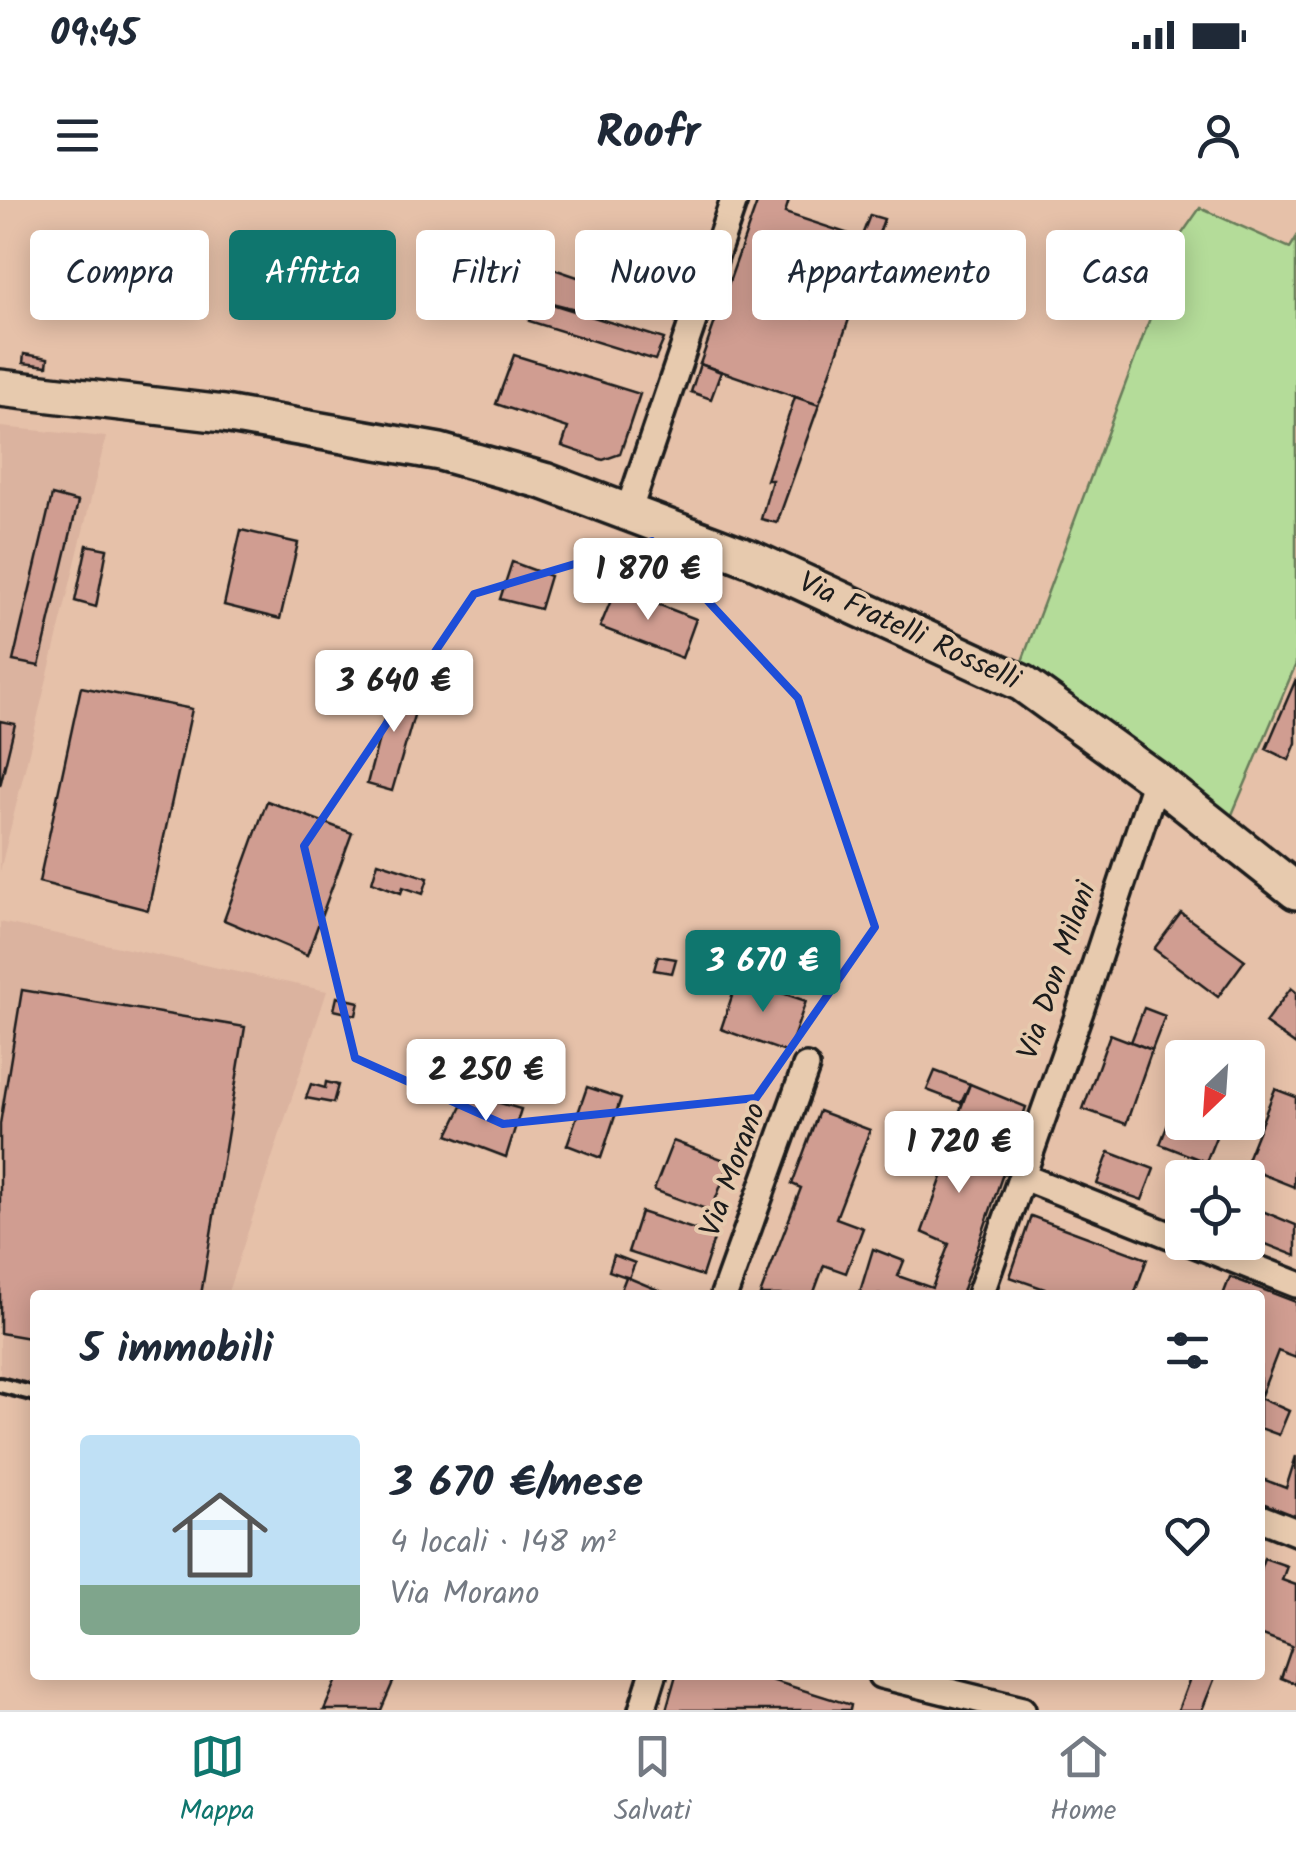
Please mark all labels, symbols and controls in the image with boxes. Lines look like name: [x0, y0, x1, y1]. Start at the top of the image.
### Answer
text: 09:45: [50, 5, 138, 65]
text: Roofr: [596, 99, 700, 171]
icon: menu: [50, 108, 105, 163]
icon: person: [1191, 108, 1246, 163]
chip: Compra: [30, 230, 209, 320]
chip: Affitta: [229, 230, 396, 320]
chip: Filtri: [416, 230, 555, 320]
chip: Nuovo: [575, 230, 732, 320]
chip: Appartamento: [752, 230, 1026, 320]
chip: Casa: [1046, 230, 1185, 320]
pin: 1 870 €: [556, 538, 740, 623]
text: 1 870 €: [596, 545, 701, 596]
street label: Via Fratelli Rosselli: [790, 560, 1030, 705]
pin: 3 640 €: [302, 650, 486, 735]
text: 3 640 €: [337, 657, 451, 708]
street label: Via Don Milani: [1005, 874, 1111, 1067]
pin: 3 670 €: [671, 930, 855, 1015]
text: 3 670 €: [707, 937, 819, 988]
pin: 2 250 €: [394, 1039, 578, 1124]
north arrow: [1165, 1040, 1265, 1140]
map controls: [1165, 1040, 1265, 1260]
text: 2 250 €: [429, 1046, 543, 1097]
street label: Via Morano: [687, 1096, 781, 1244]
pin: 1 720 €: [867, 1111, 1051, 1196]
text: 1 720 €: [907, 1118, 1011, 1169]
button: locate: [1165, 1160, 1265, 1260]
text: 5 immobili: [80, 1317, 273, 1384]
icon: filters: [1160, 1323, 1215, 1378]
text: 3 670 €/mese: [390, 1451, 643, 1518]
icon: home: [160, 1475, 280, 1595]
icon: heart: [1160, 1508, 1215, 1563]
text: 4 locali · 148 m²: [390, 1518, 616, 1569]
text: Via Morano: [390, 1569, 539, 1620]
tab: Mappa: [180, 1729, 255, 1834]
tab: Salvati: [614, 1729, 691, 1834]
tab: Home: [1050, 1729, 1116, 1834]

